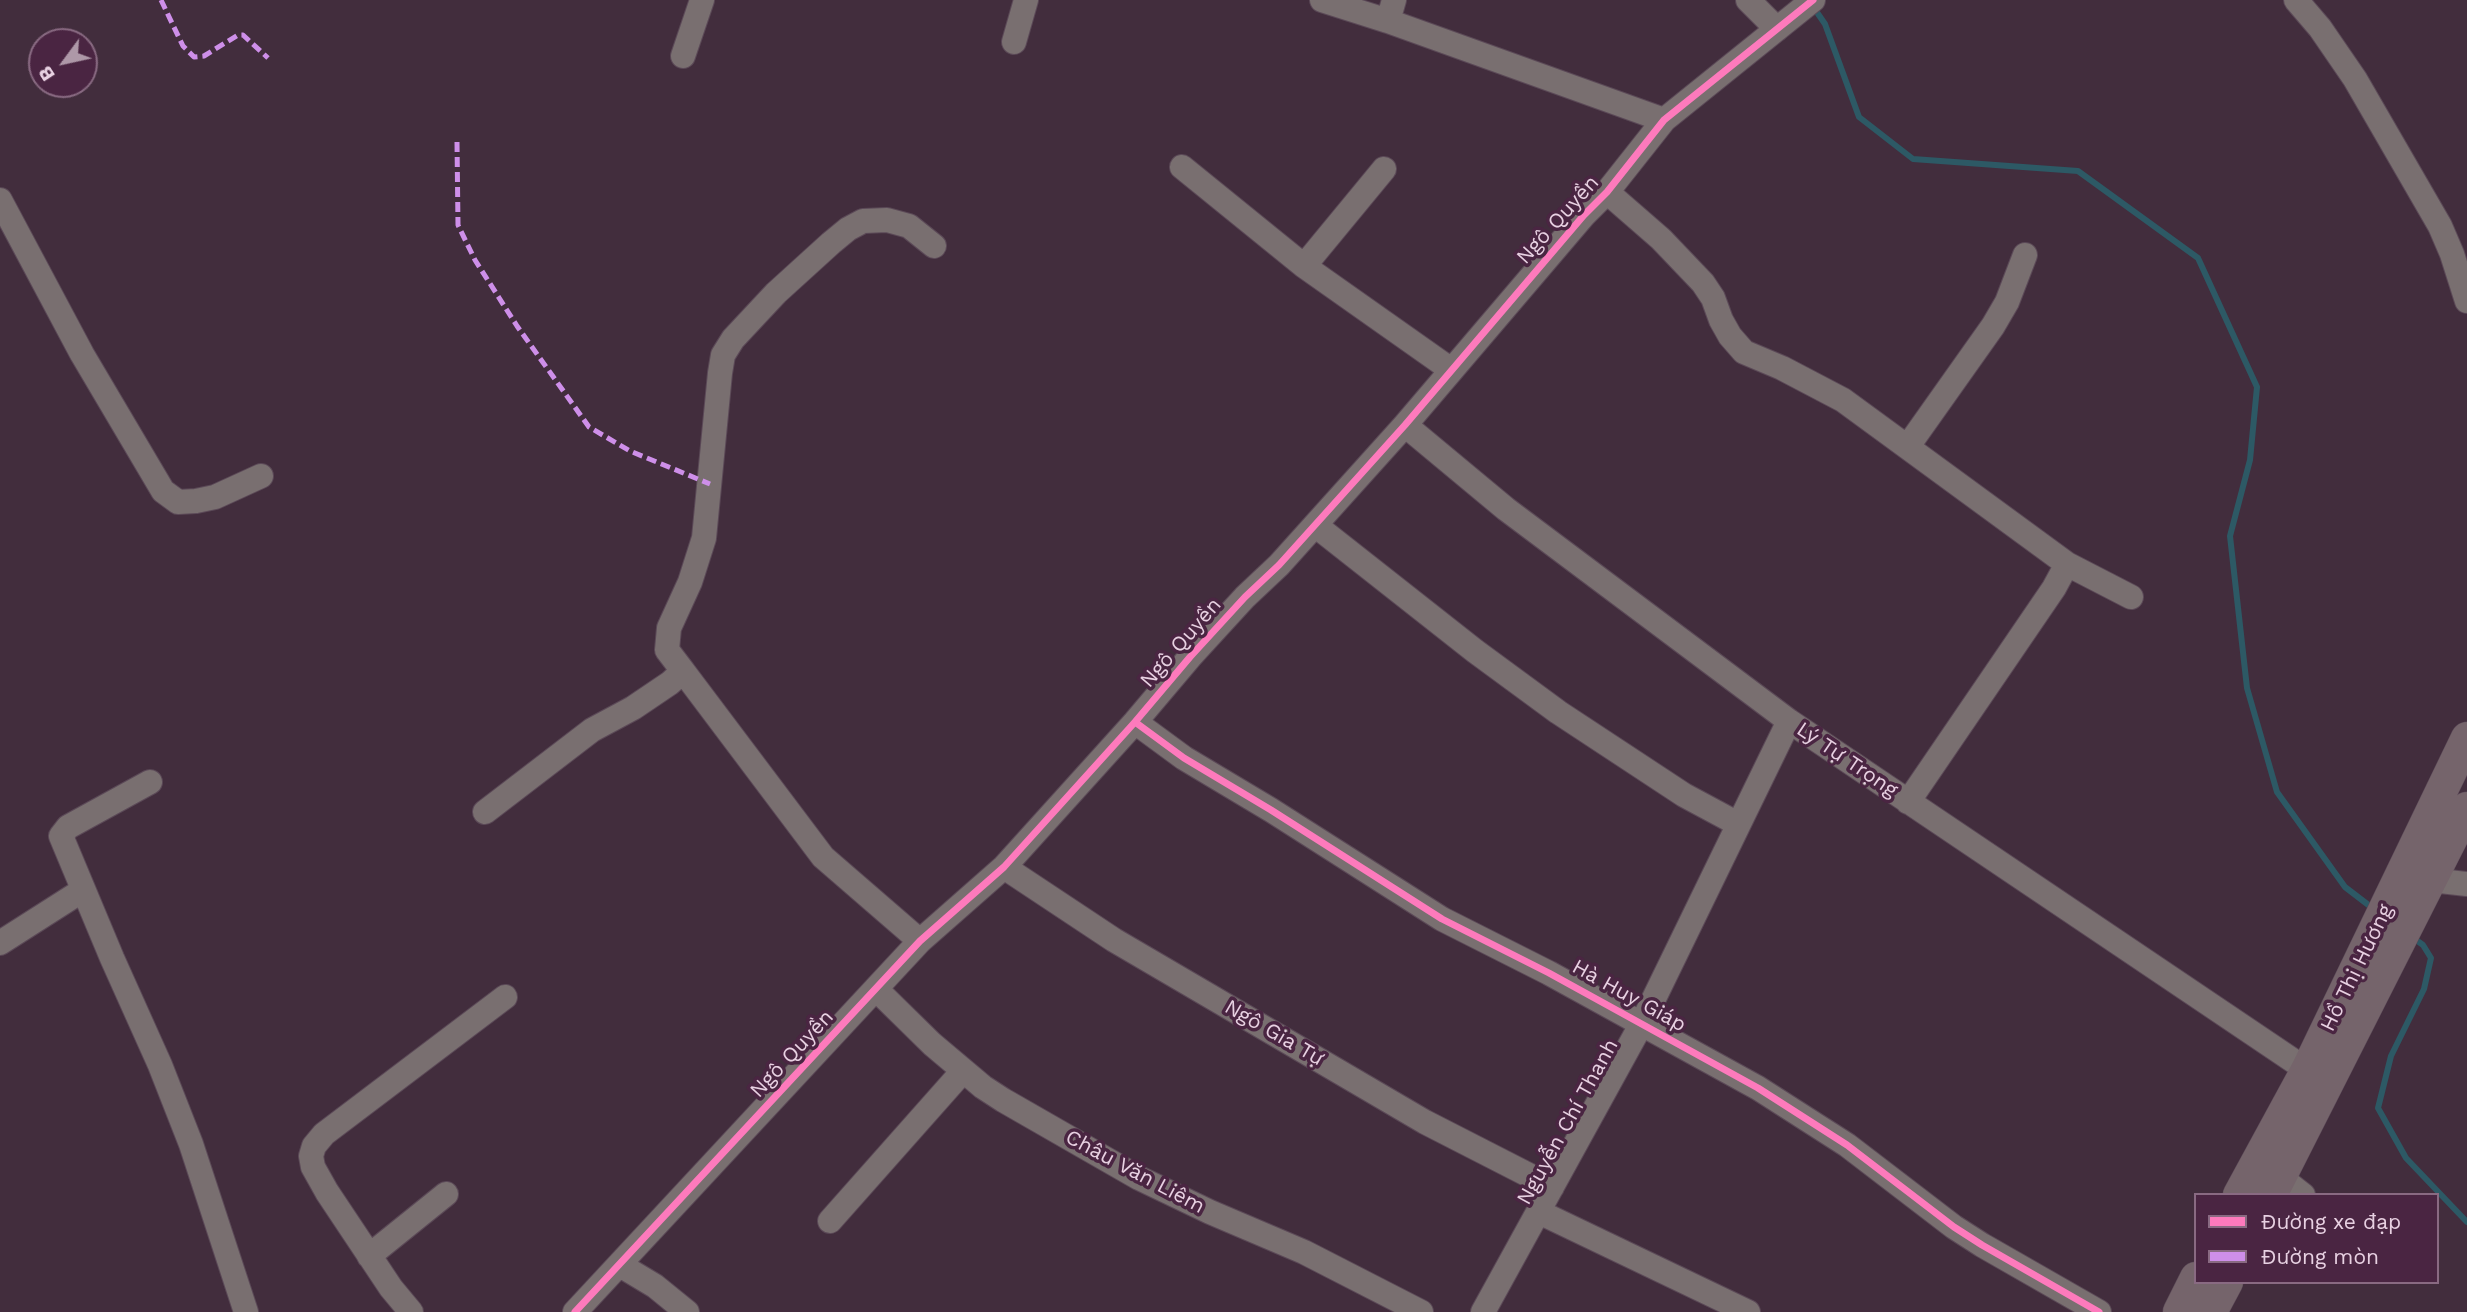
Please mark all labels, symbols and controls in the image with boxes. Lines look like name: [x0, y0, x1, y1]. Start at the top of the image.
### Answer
north arrow: [28, 28, 98, 98]
text: B: [33, 62, 60, 85]
street label: Ngô Quyền: [1512, 170, 1604, 270]
street label: Ngô Quyền: [1135, 593, 1227, 693]
street label: Lý Tự Trọng: [1792, 717, 1902, 803]
street label: Hồ Thị Hương: [2315, 900, 2399, 1036]
street label: Hà Huy Giáp: [1568, 954, 1690, 1038]
street label: Ngô Gia Tự: [1220, 995, 1328, 1071]
street label: Ngô Quyền: [745, 1005, 839, 1103]
street label: Nguyễn Chí Thanh: [1512, 1035, 1624, 1209]
street label: Châu Văn Liêm: [1061, 1125, 1209, 1219]
legend: [2194, 1193, 2439, 1284]
text: Đường xe đạp: [2261, 1209, 2401, 1234]
text: Đường mòn: [2261, 1244, 2379, 1269]

